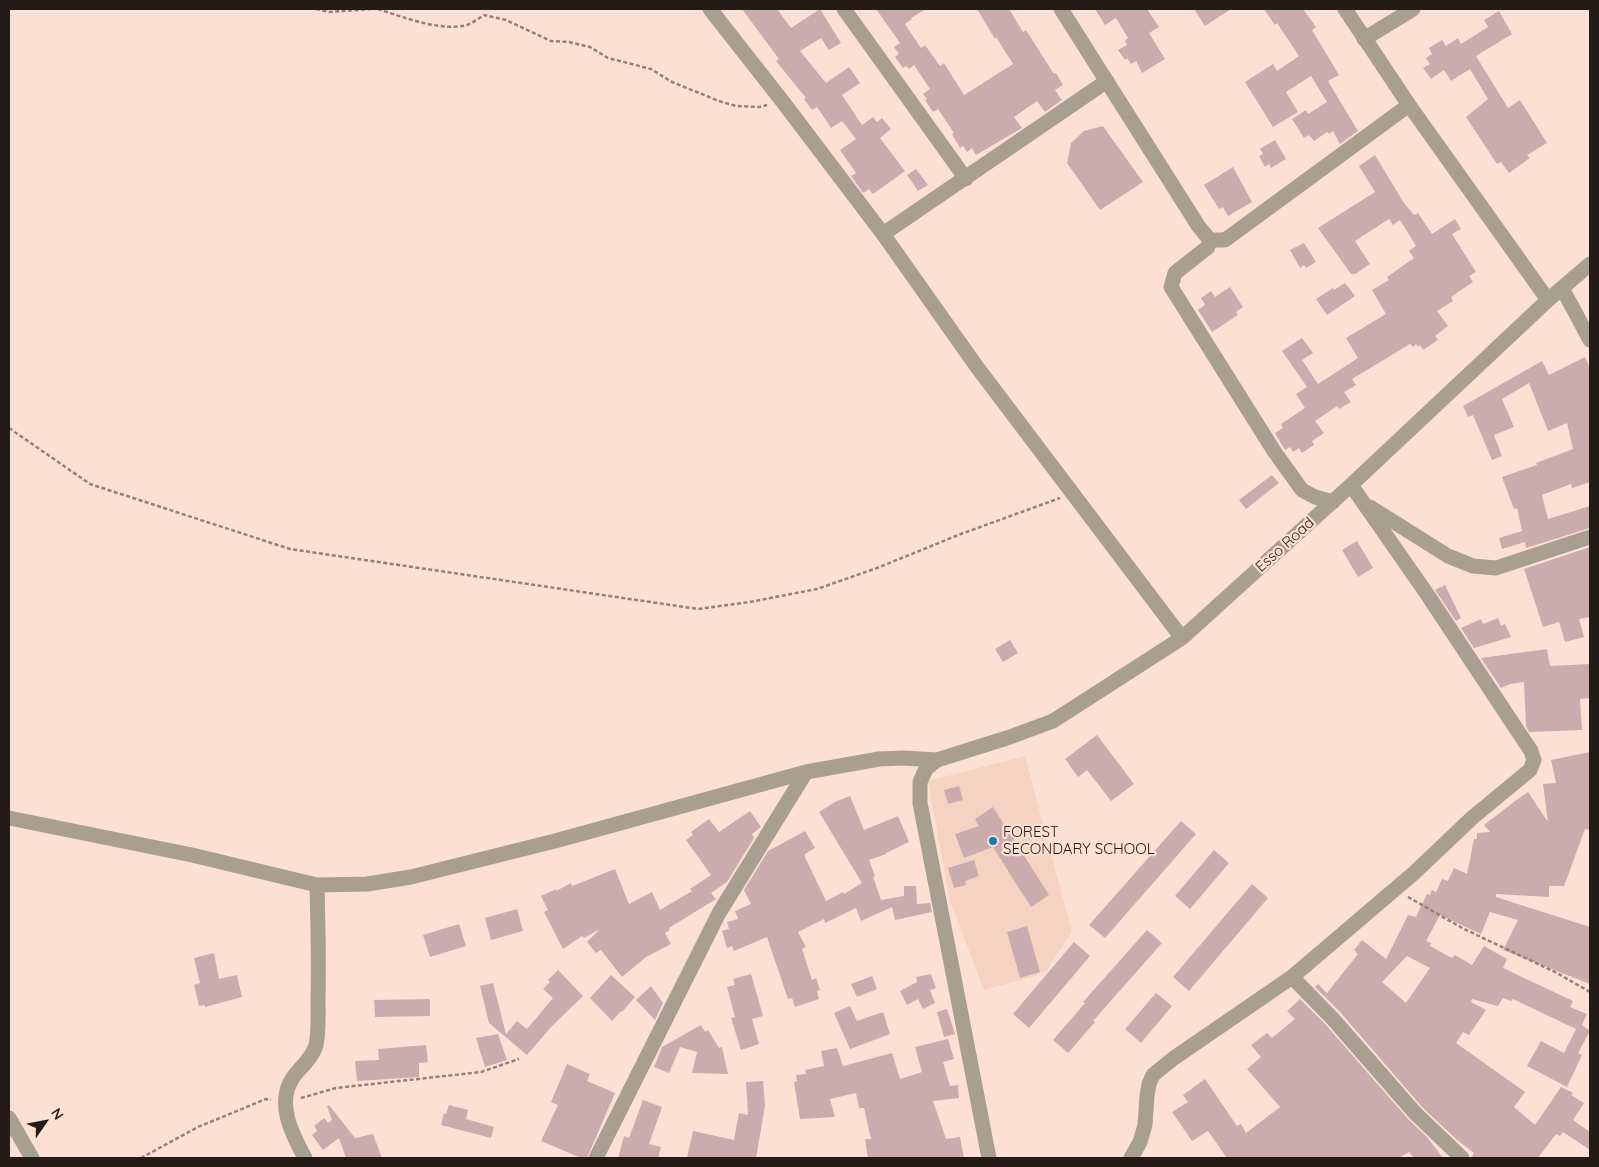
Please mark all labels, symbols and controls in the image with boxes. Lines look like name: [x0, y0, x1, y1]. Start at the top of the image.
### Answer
street label: Esso Road: [1252, 514, 1318, 576]
place label: FOREST SECONDARY SCHOOL: [1003, 823, 1155, 858]
marker: FOREST SECONDARY SCHOOL: [987, 835, 999, 847]
north arrow: [20, 1097, 70, 1147]
text: N: [47, 1105, 68, 1123]

